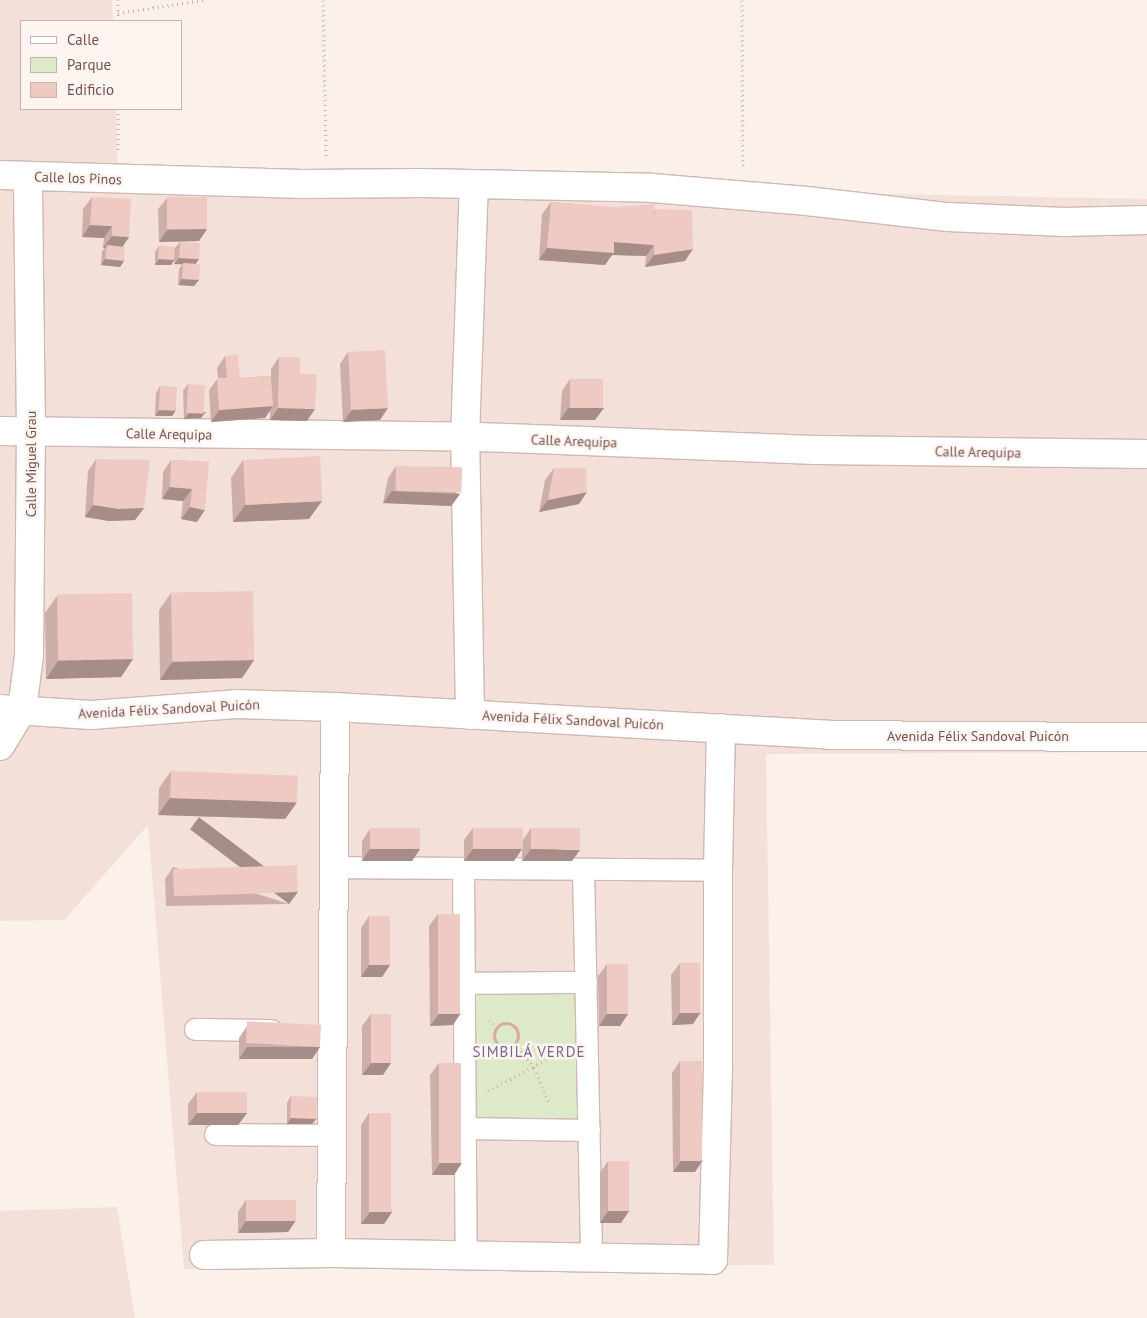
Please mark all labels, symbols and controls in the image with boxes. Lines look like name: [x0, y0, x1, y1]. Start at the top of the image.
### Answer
legend: [20, 20, 182, 110]
text: Calle: [67, 30, 99, 49]
text: Parque: [67, 55, 111, 74]
text: Edificio: [67, 80, 114, 99]
street label: Calle los Pinos: [34, 168, 122, 188]
street label: Calle Miguel Grau: [23, 411, 39, 517]
street label: Calle Arequipa: [125, 425, 213, 443]
street label: Calle Arequipa: [530, 431, 618, 451]
street label: Calle Arequipa: [934, 443, 1022, 461]
street label: Avenida Félix Sandoval Puicón: [77, 696, 261, 722]
street label: Avenida Félix Sandoval Puicón: [481, 707, 665, 733]
street label: Avenida Félix Sandoval Puicón: [887, 728, 1069, 744]
district label: SIMBILÁ VERDE: [470, 1043, 588, 1061]

